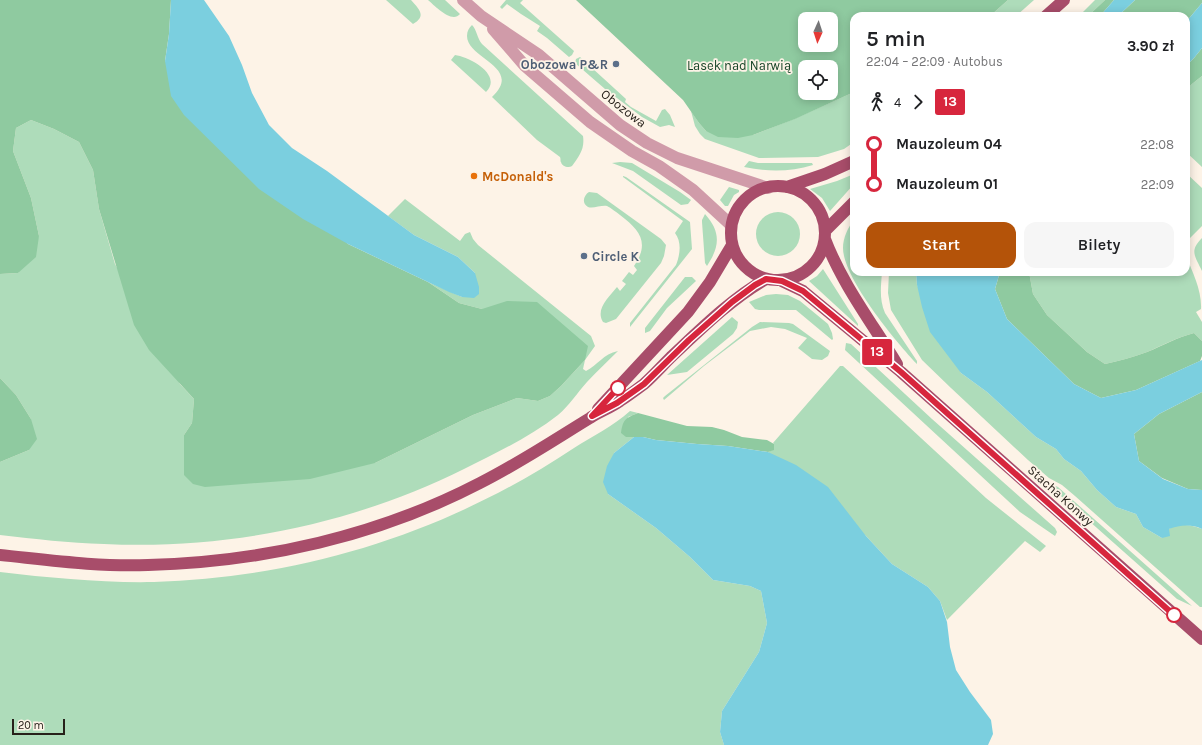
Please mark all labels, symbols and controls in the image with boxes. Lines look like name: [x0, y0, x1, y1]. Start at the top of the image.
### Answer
north arrow: [798, 12, 838, 52]
map controls: [798, 12, 838, 100]
text: 5 min: [866, 26, 926, 52]
text: 3.90 zł: [1127, 37, 1174, 55]
text: 22:04 – 22:09 · Autobus: [866, 54, 1003, 69]
place label: Obozowa P&R: [521, 57, 608, 72]
park label: Lasek nad Narwią: [687, 58, 791, 73]
marker: Obozowa P&R: [611, 59, 621, 69]
button: locate: [798, 60, 838, 100]
street label: Obozowa: [598, 86, 649, 131]
icon: walk: [866, 91, 888, 113]
icon: forward: [907, 91, 929, 113]
text: 13: [943, 93, 957, 110]
text: 4: [894, 95, 901, 110]
text: Mauzoleum 04: [896, 135, 1002, 153]
text: 22:08: [1140, 137, 1174, 152]
place label: McDonald's: [482, 169, 554, 184]
marker: McDonald's: [469, 171, 479, 181]
text: Mauzoleum 01: [896, 175, 998, 193]
text: 22:09: [1141, 177, 1174, 192]
button: Start: [866, 222, 1016, 268]
button: Bilety: [1024, 222, 1174, 268]
place label: Circle K: [592, 249, 640, 264]
marker: Circle K: [579, 251, 589, 261]
line badge: 13: [859, 339, 895, 365]
text: 13: [870, 343, 884, 360]
unlabelled marker: [610, 380, 626, 396]
street label: Stacha Konwy: [1025, 462, 1097, 529]
unlabelled marker: [1166, 607, 1182, 623]
scale bar: [12, 717, 65, 736]
text: 20 m: [18, 719, 44, 732]

